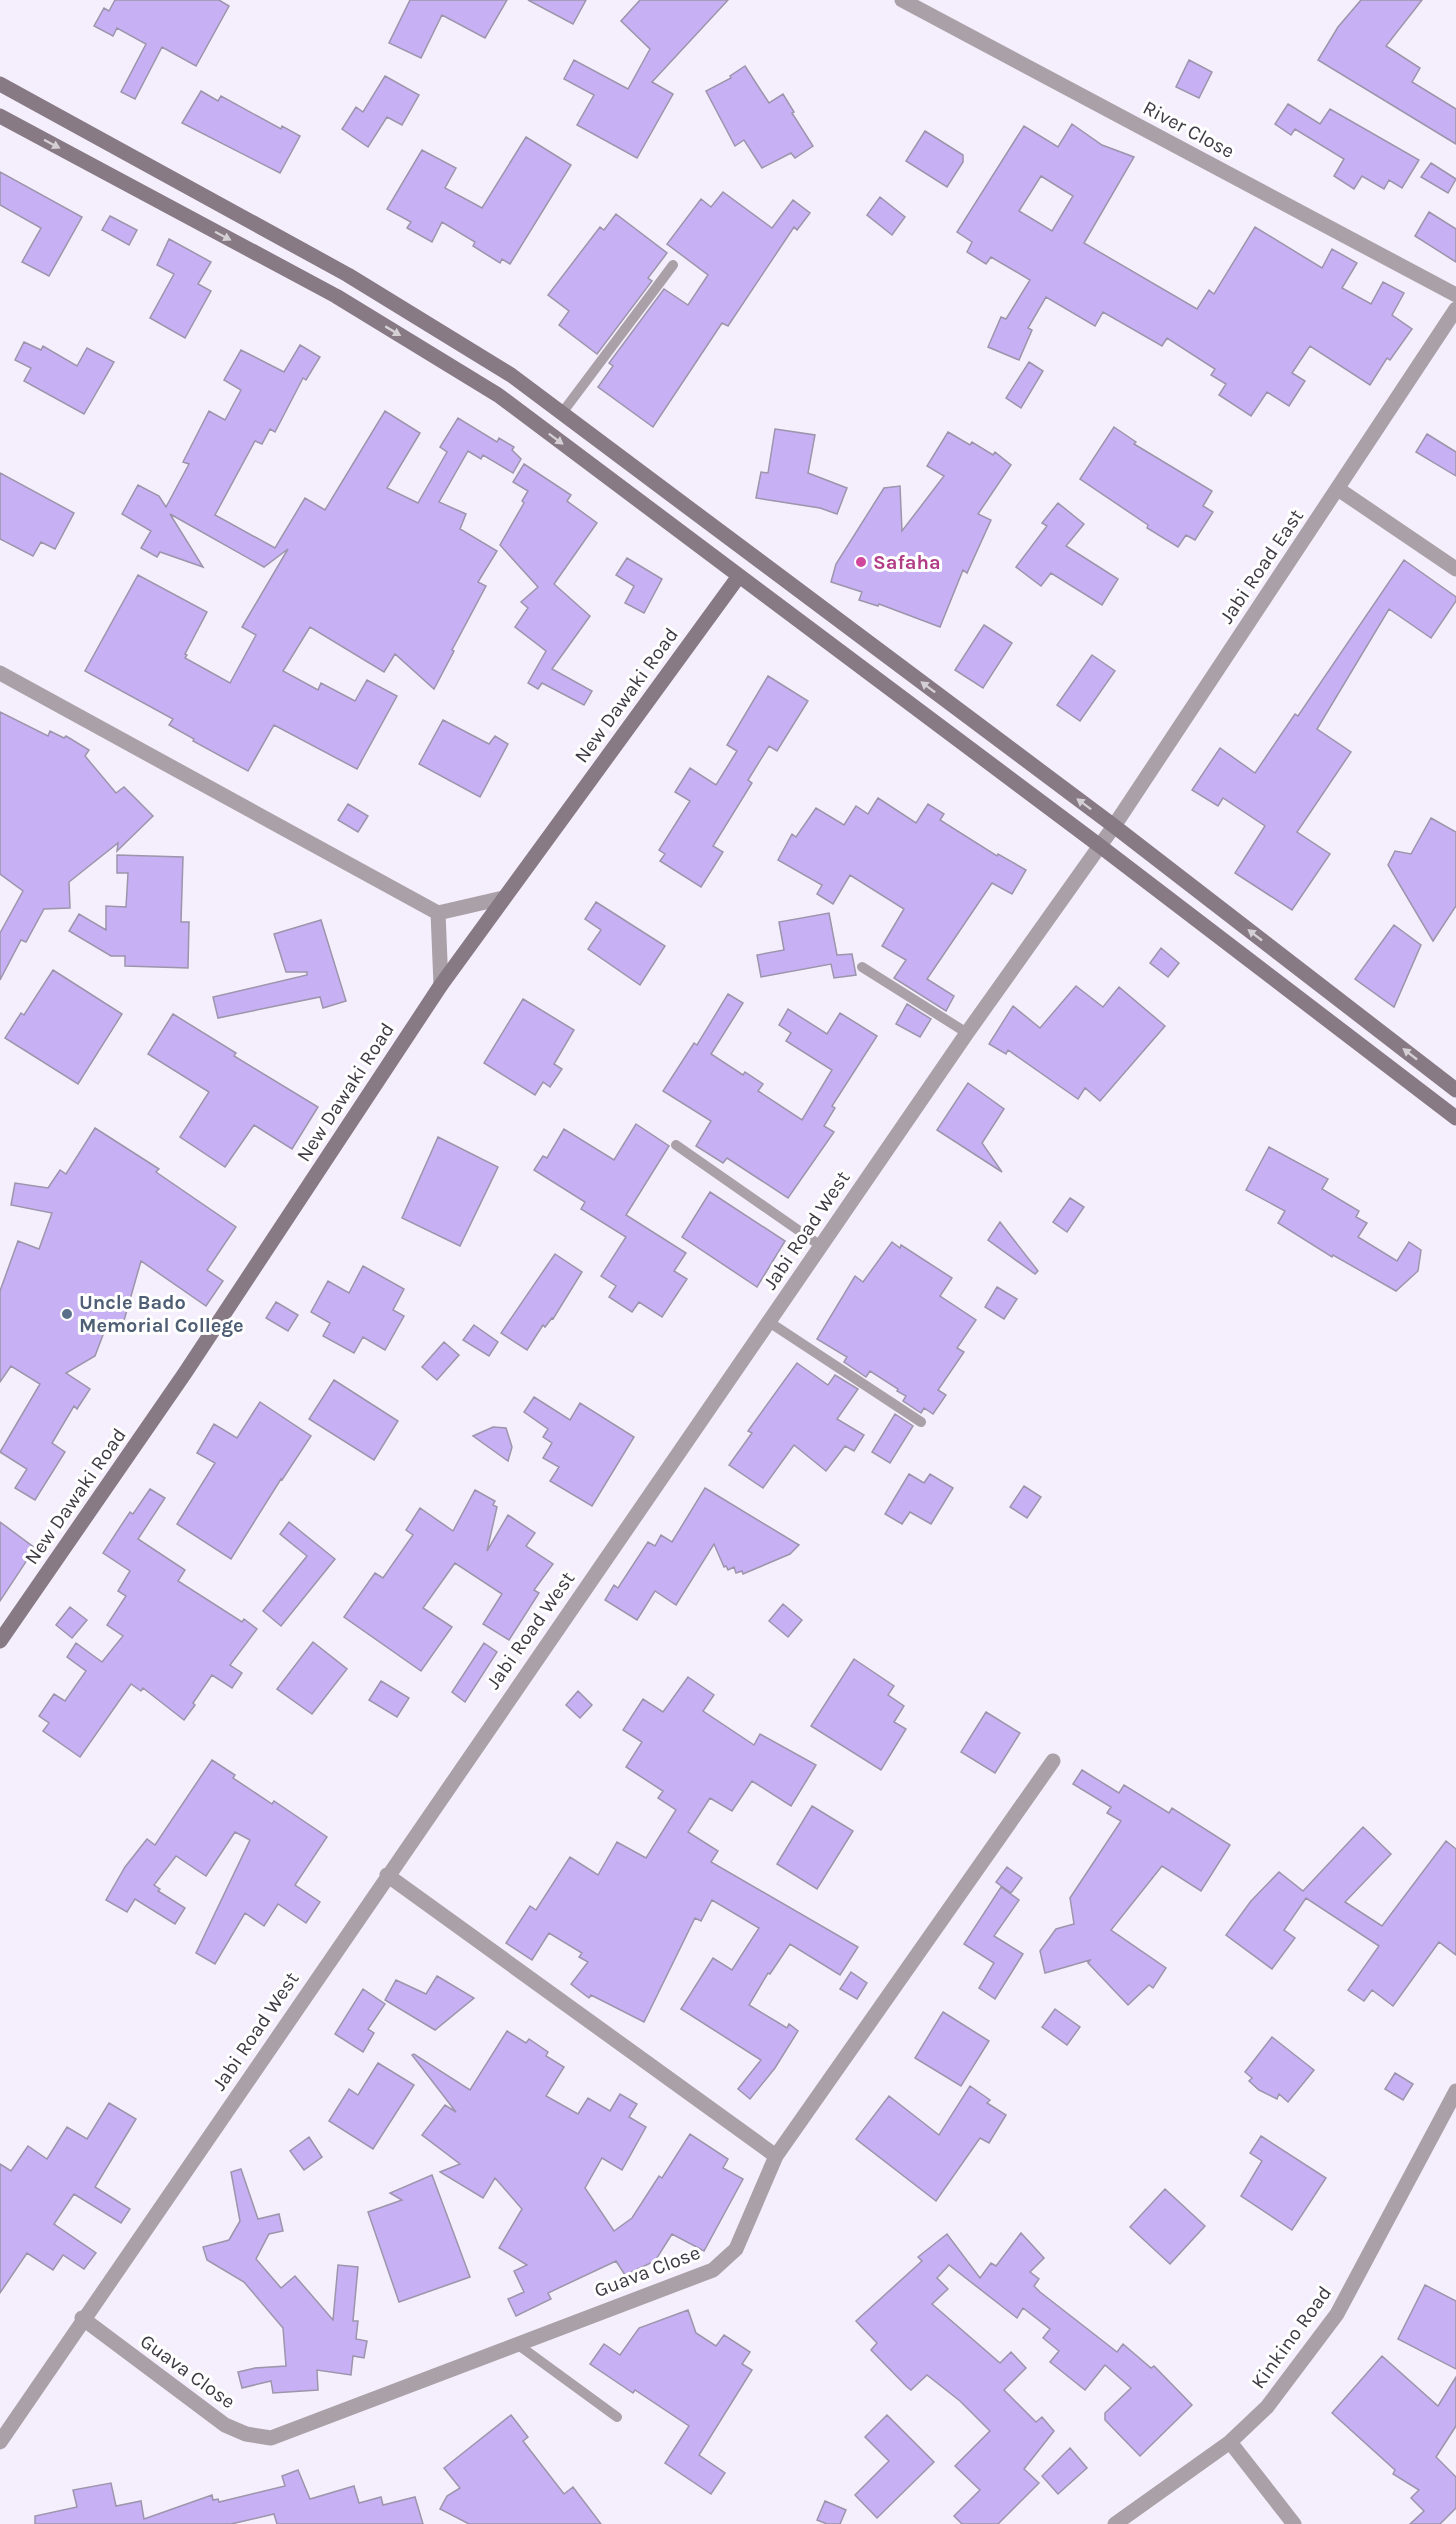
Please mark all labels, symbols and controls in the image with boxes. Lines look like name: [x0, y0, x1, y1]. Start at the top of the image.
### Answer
street label: River Close: [1139, 96, 1238, 163]
one-way arrow: [43, 139, 60, 149]
one-way arrow: [215, 231, 232, 241]
one-way arrow: [385, 326, 401, 337]
one-way arrow: [548, 432, 564, 445]
street label: Jabi Road East: [1215, 504, 1308, 628]
place label: Safaha: [873, 551, 941, 574]
marker: Safaha: [854, 555, 868, 569]
street label: New Dawaki Road: [570, 623, 683, 767]
one-way arrow: [920, 681, 935, 693]
one-way arrow: [1076, 798, 1091, 810]
one-way arrow: [1247, 929, 1263, 941]
street label: New Dawaki Road: [292, 1019, 399, 1166]
one-way arrow: [1402, 1048, 1417, 1060]
street label: Jabi Road West: [758, 1166, 855, 1294]
place label: Uncle Bado Memorial College: [79, 1291, 244, 1337]
marker: Uncle Bado Memorial College: [60, 1307, 74, 1321]
street label: New Dawaki Road: [20, 1424, 131, 1569]
street label: Jabi Road West: [481, 1567, 580, 1693]
street label: Jabi Road West: [207, 1967, 304, 2095]
street label: Guava Close: [591, 2241, 703, 2302]
street label: Kinkino Road: [1246, 2282, 1336, 2393]
street label: Guava Close: [136, 2329, 240, 2413]

